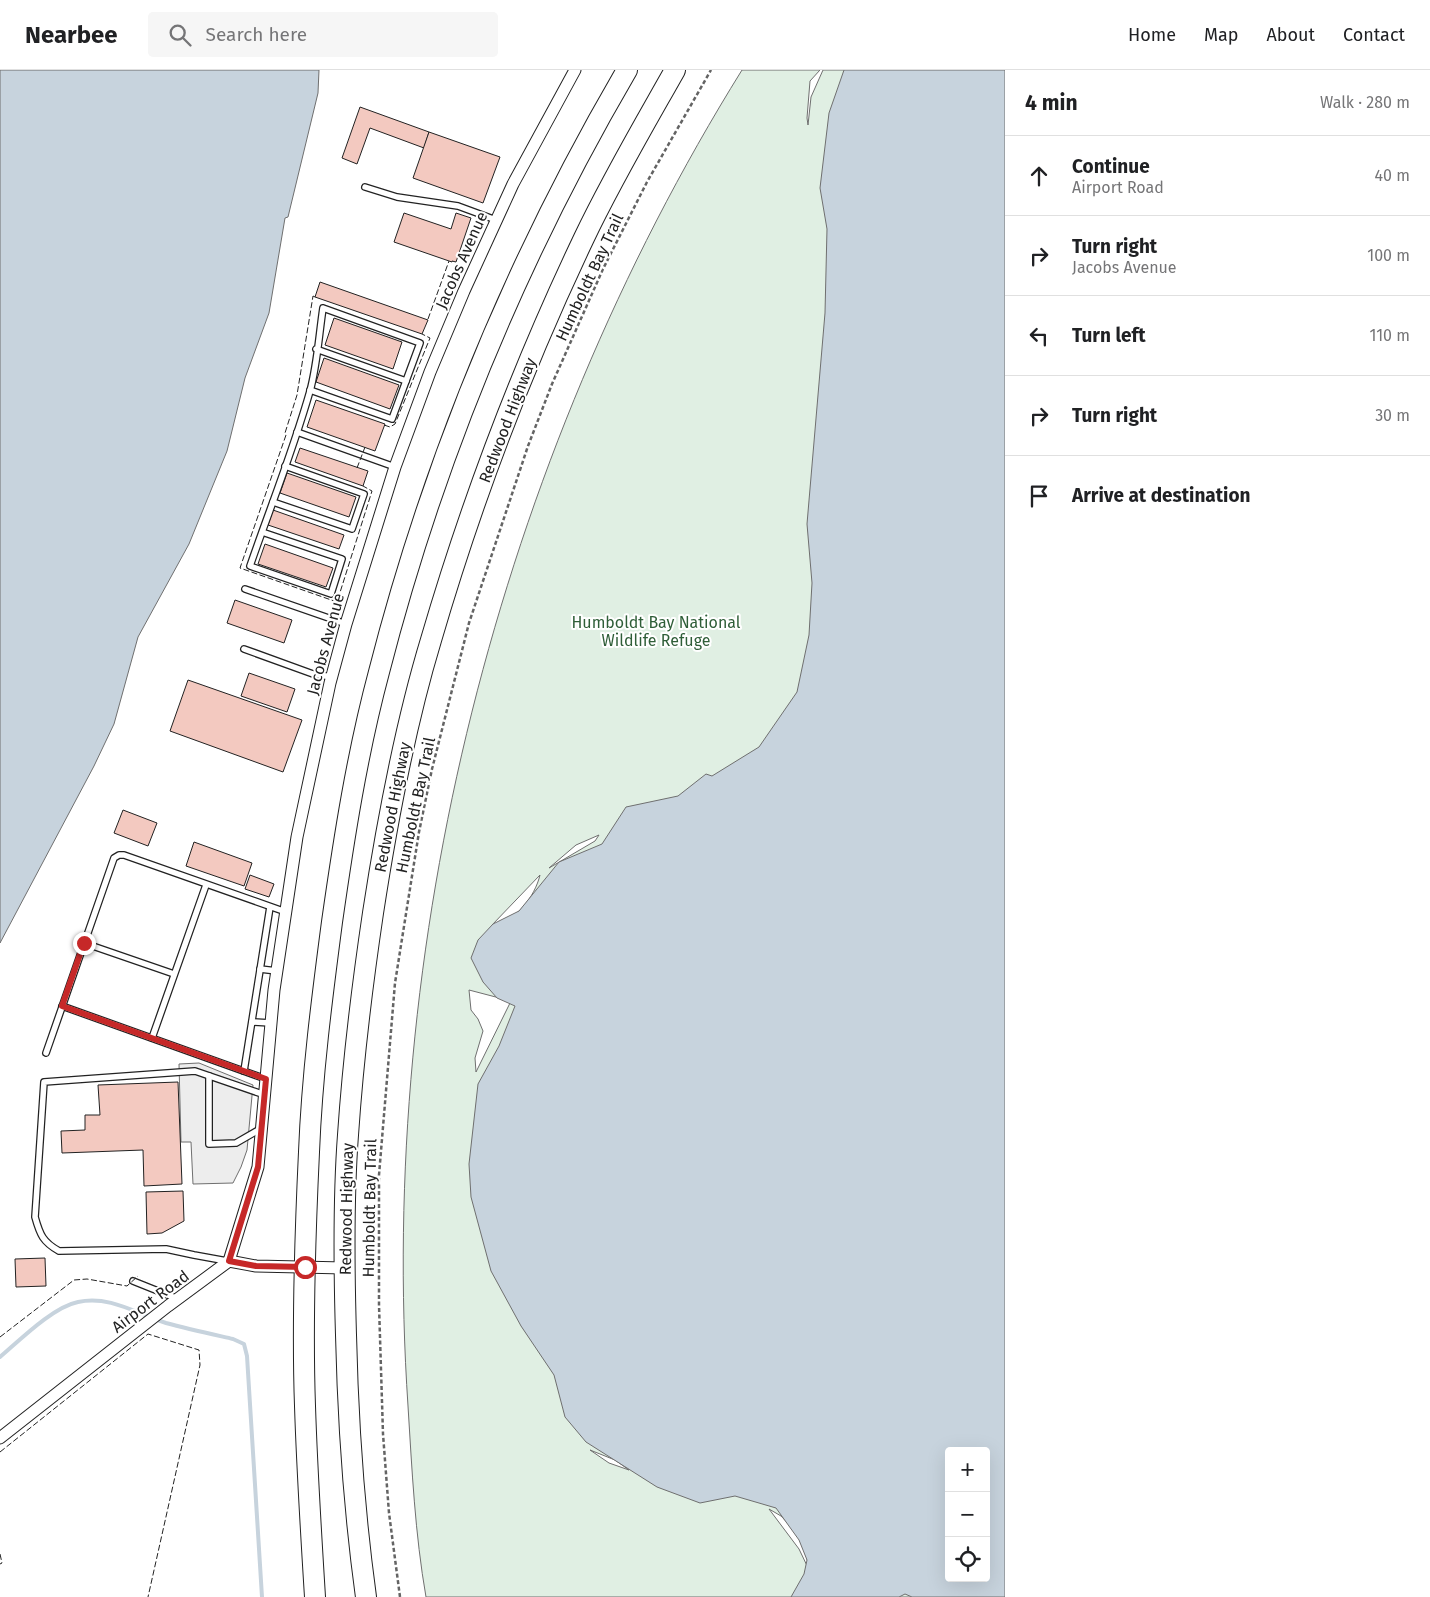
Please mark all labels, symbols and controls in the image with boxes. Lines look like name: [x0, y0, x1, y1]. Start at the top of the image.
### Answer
search box: [148, 12, 498, 57]
text: Nearbee: [25, 21, 118, 49]
icon: search: [166, 21, 194, 49]
text: Search here: [206, 23, 307, 46]
text: Home: [1128, 24, 1176, 46]
text: Map: [1204, 24, 1238, 46]
text: About: [1266, 24, 1315, 46]
text: Contact: [1343, 24, 1405, 46]
text: 4 min: [1025, 90, 1078, 116]
text: Walk · 280 m: [1320, 93, 1410, 112]
text: Continue: [1072, 155, 1150, 178]
icon: ahead: [1025, 162, 1053, 190]
text: 40 m: [1375, 166, 1410, 185]
text: Airport Road: [1072, 178, 1164, 197]
street label: Jacobs Avenue: [432, 209, 491, 312]
street label: Humboldt Bay Trail: [552, 210, 627, 344]
text: Turn right: [1072, 235, 1157, 258]
icon: right: [1025, 242, 1053, 270]
text: 100 m: [1367, 246, 1410, 265]
text: Jacobs Avenue: [1072, 258, 1177, 277]
icon: left: [1025, 322, 1053, 350]
text: Turn left: [1072, 324, 1146, 347]
text: 110 m: [1369, 326, 1410, 345]
street label: Redwood Highway: [475, 355, 540, 485]
icon: right: [1025, 402, 1053, 430]
text: Turn right: [1072, 404, 1157, 427]
text: 30 m: [1375, 406, 1410, 425]
icon: arrive: [1025, 482, 1053, 510]
text: Arrive at destination: [1072, 484, 1251, 507]
street label: Jacobs Avenue: [303, 591, 348, 697]
park label: Humboldt Bay National Wildlife Refuge: [571, 613, 741, 650]
street label: Humboldt Bay Trail: [392, 735, 439, 875]
street label: Redwood Highway: [371, 740, 414, 874]
route end: [73, 932, 96, 955]
street label: Humboldt Bay Trail: [359, 1138, 380, 1277]
street label: Redwood Highway: [336, 1143, 357, 1275]
route start: [294, 1256, 317, 1279]
street label: Airport Road: [108, 1266, 193, 1337]
map controls: [945, 1447, 990, 1582]
button: +: [945, 1447, 990, 1492]
button: −: [945, 1492, 990, 1537]
button: locate: [945, 1537, 990, 1582]

